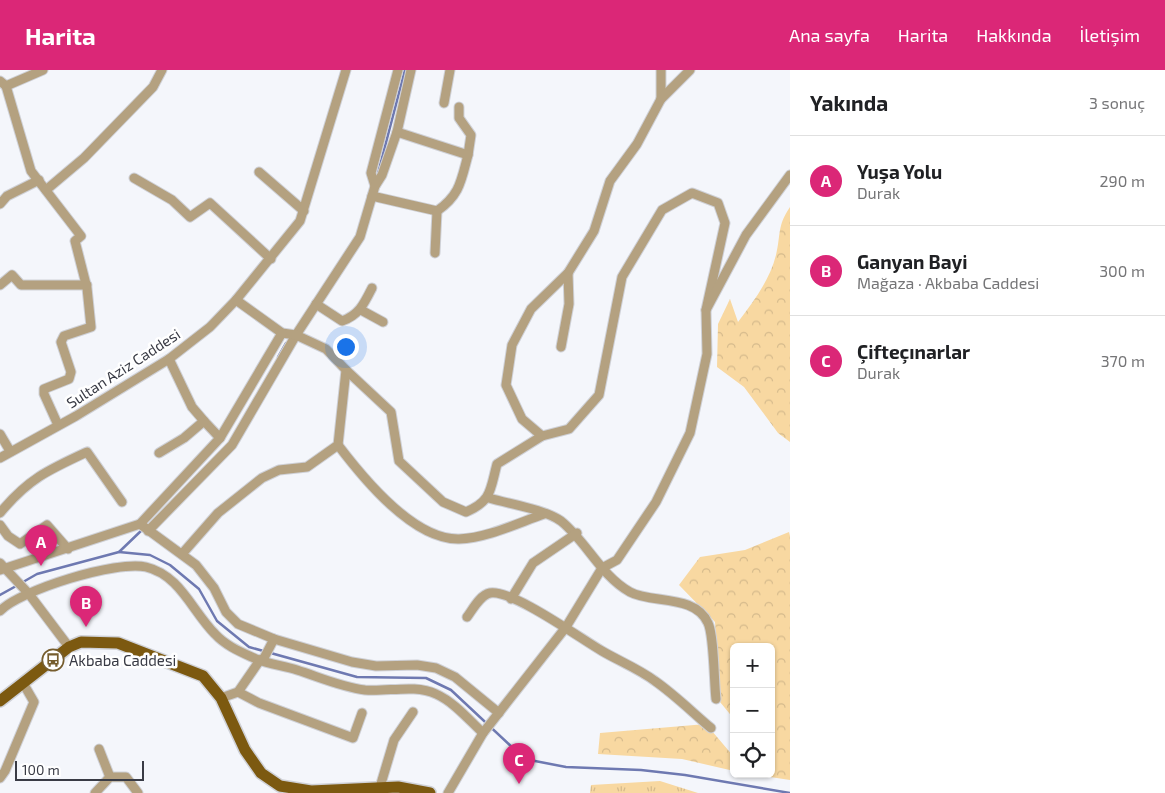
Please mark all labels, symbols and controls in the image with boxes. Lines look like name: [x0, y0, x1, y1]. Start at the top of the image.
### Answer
text: Harita: [25, 21, 96, 50]
text: Ana sayfa: [789, 24, 870, 46]
text: Harita: [898, 24, 948, 46]
text: Hakkında: [976, 24, 1052, 46]
text: İletişim: [1080, 24, 1140, 46]
text: Yakında: [810, 90, 888, 115]
text: 3 sonuç: [1089, 93, 1145, 112]
text: Yuşa Yolu: [857, 160, 942, 183]
text: A: [821, 171, 831, 190]
text: 290 m: [1100, 171, 1145, 190]
text: Durak: [857, 183, 900, 202]
text: Ganyan Bayi: [857, 250, 967, 273]
text: B: [821, 261, 831, 280]
text: 300 m: [1099, 261, 1145, 280]
text: Mağaza · Akbaba Caddesi: [857, 273, 1039, 292]
street label: Sultan Aziz Caddesi: [63, 324, 183, 412]
your location: [333, 334, 359, 360]
text: Çifteçınarlar: [857, 340, 970, 363]
text: C: [821, 351, 831, 370]
text: 370 m: [1101, 351, 1145, 370]
text: Durak: [857, 363, 900, 382]
pin: A: [25, 525, 57, 566]
pin: B: [70, 586, 102, 627]
map controls: [730, 643, 775, 778]
button: +: [730, 643, 775, 688]
bus stop icon: Akbaba Caddesi: [41, 648, 65, 672]
place label: Akbaba Caddesi: [69, 651, 176, 669]
button: −: [730, 688, 775, 733]
button: locate: [730, 733, 775, 778]
pin: C: [503, 743, 535, 784]
scale bar: [15, 758, 144, 781]
text: 100 m: [22, 761, 60, 778]

